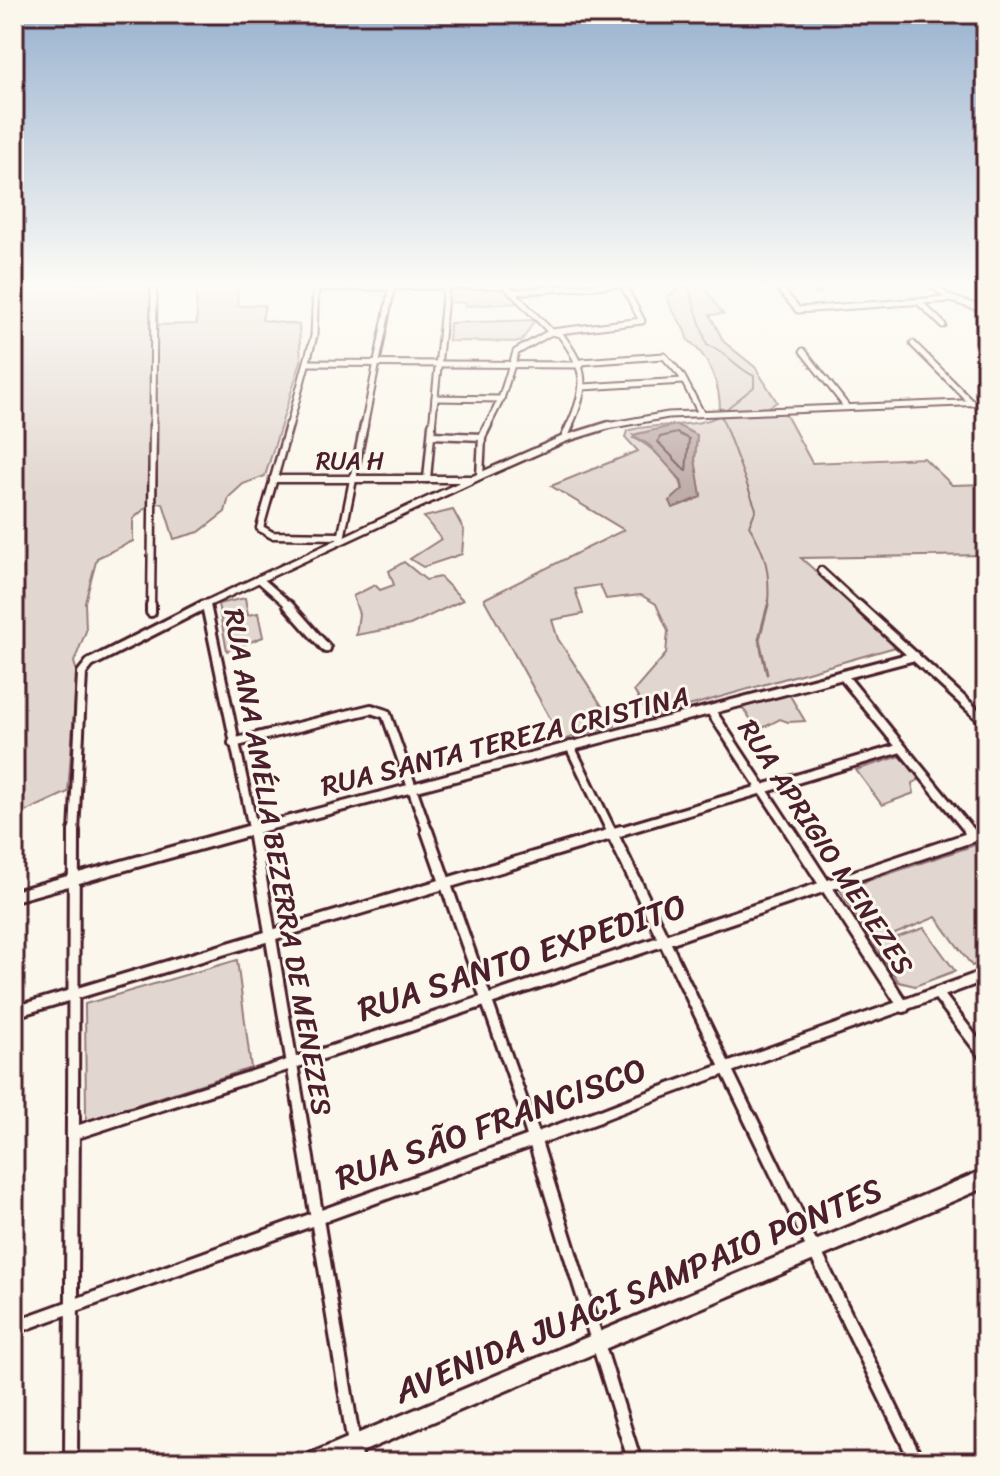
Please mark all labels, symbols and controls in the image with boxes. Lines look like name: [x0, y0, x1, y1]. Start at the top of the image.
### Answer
street label: RUA H: [316, 440, 384, 482]
street label: RUA ANA AMÉLIA BEZERRA DE MENEZES: [209, 605, 347, 1120]
street label: RUA SANTA TEREZA CRISTINA: [316, 671, 694, 811]
street label: RUA APRIGIO MENEZES: [724, 709, 928, 985]
street label: RUA SANTO EXPEDITO: [350, 876, 694, 1040]
street label: RUA SÃO FRANCISCO: [327, 1040, 655, 1208]
street label: AVENIDA JUACI SAMPAIO PONTES: [383, 1161, 892, 1422]

